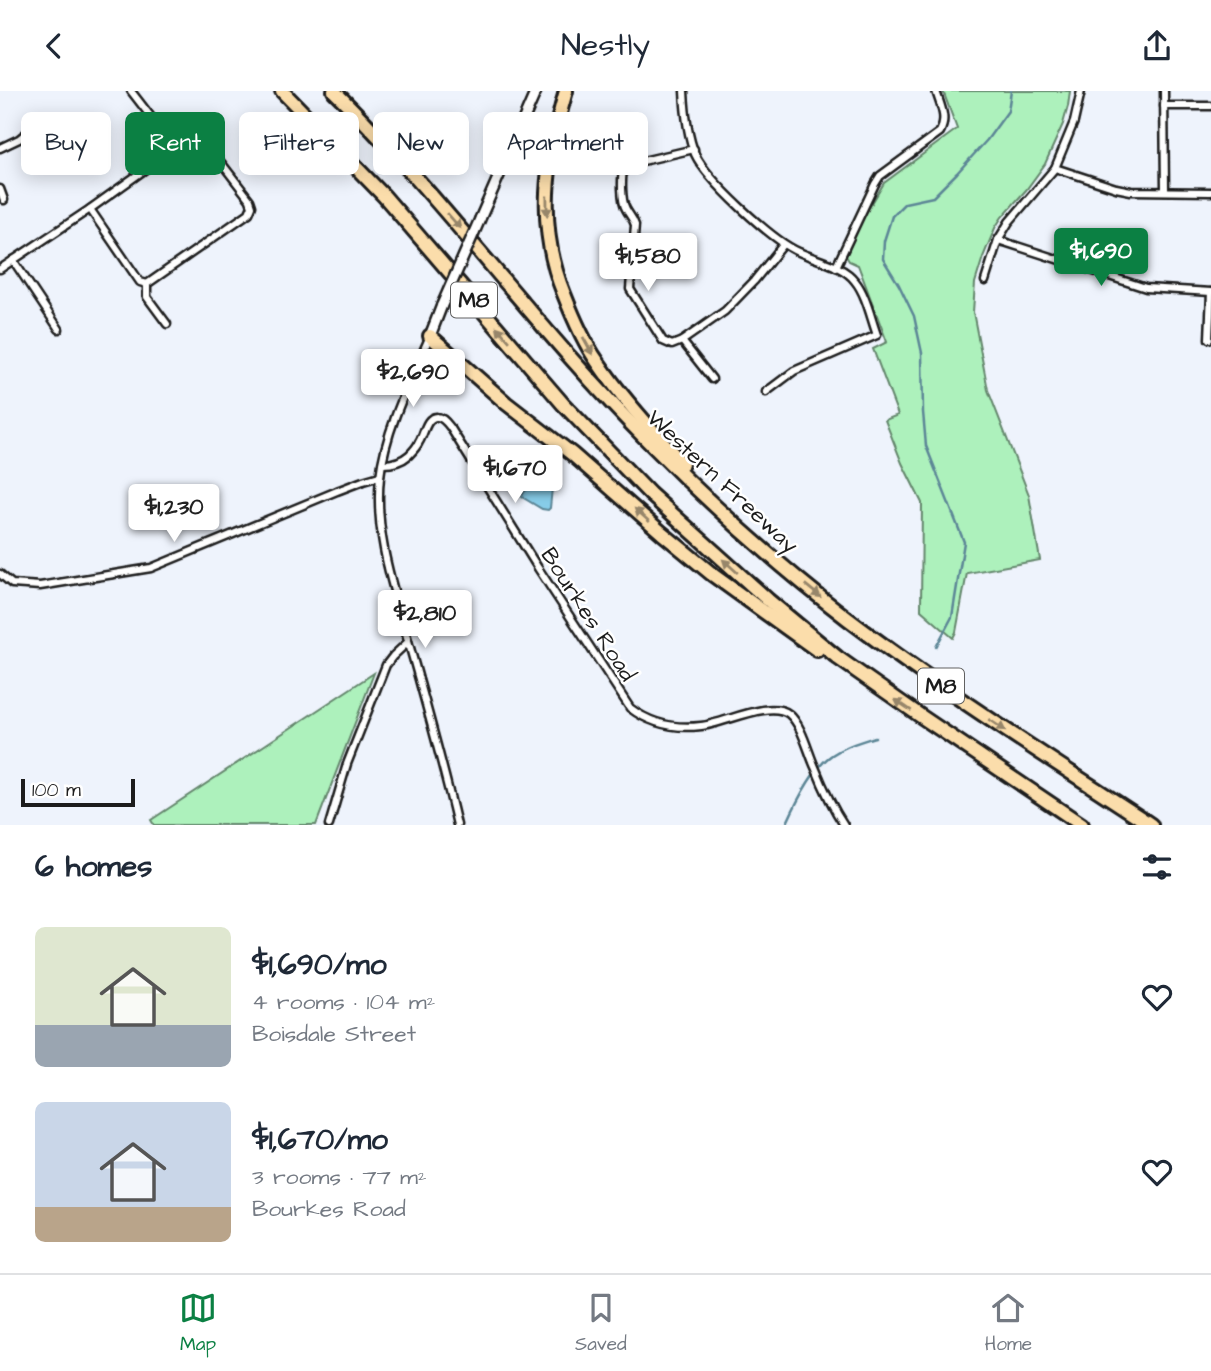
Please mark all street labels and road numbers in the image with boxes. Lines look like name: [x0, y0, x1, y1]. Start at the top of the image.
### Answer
road number: M8: [451, 283, 497, 318]
street label: Western Freeway: [639, 403, 806, 562]
street label: Bourkes Road: [533, 541, 644, 688]
road number: M8: [918, 669, 964, 703]

